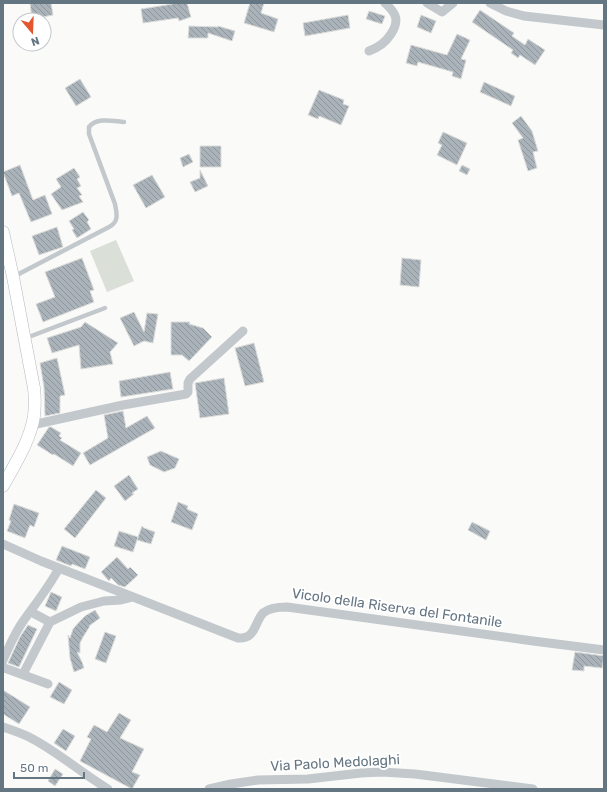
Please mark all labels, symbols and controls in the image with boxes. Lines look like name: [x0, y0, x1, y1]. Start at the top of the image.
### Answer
north arrow: [12, 12, 52, 52]
text: N: [29, 34, 41, 48]
street label: Vicolo della Riserva del Fontanile: [291, 585, 504, 631]
street label: Via Paolo Medolaghi: [270, 751, 400, 775]
scale bar: [14, 754, 84, 780]
text: 50 m: [20, 761, 48, 775]

